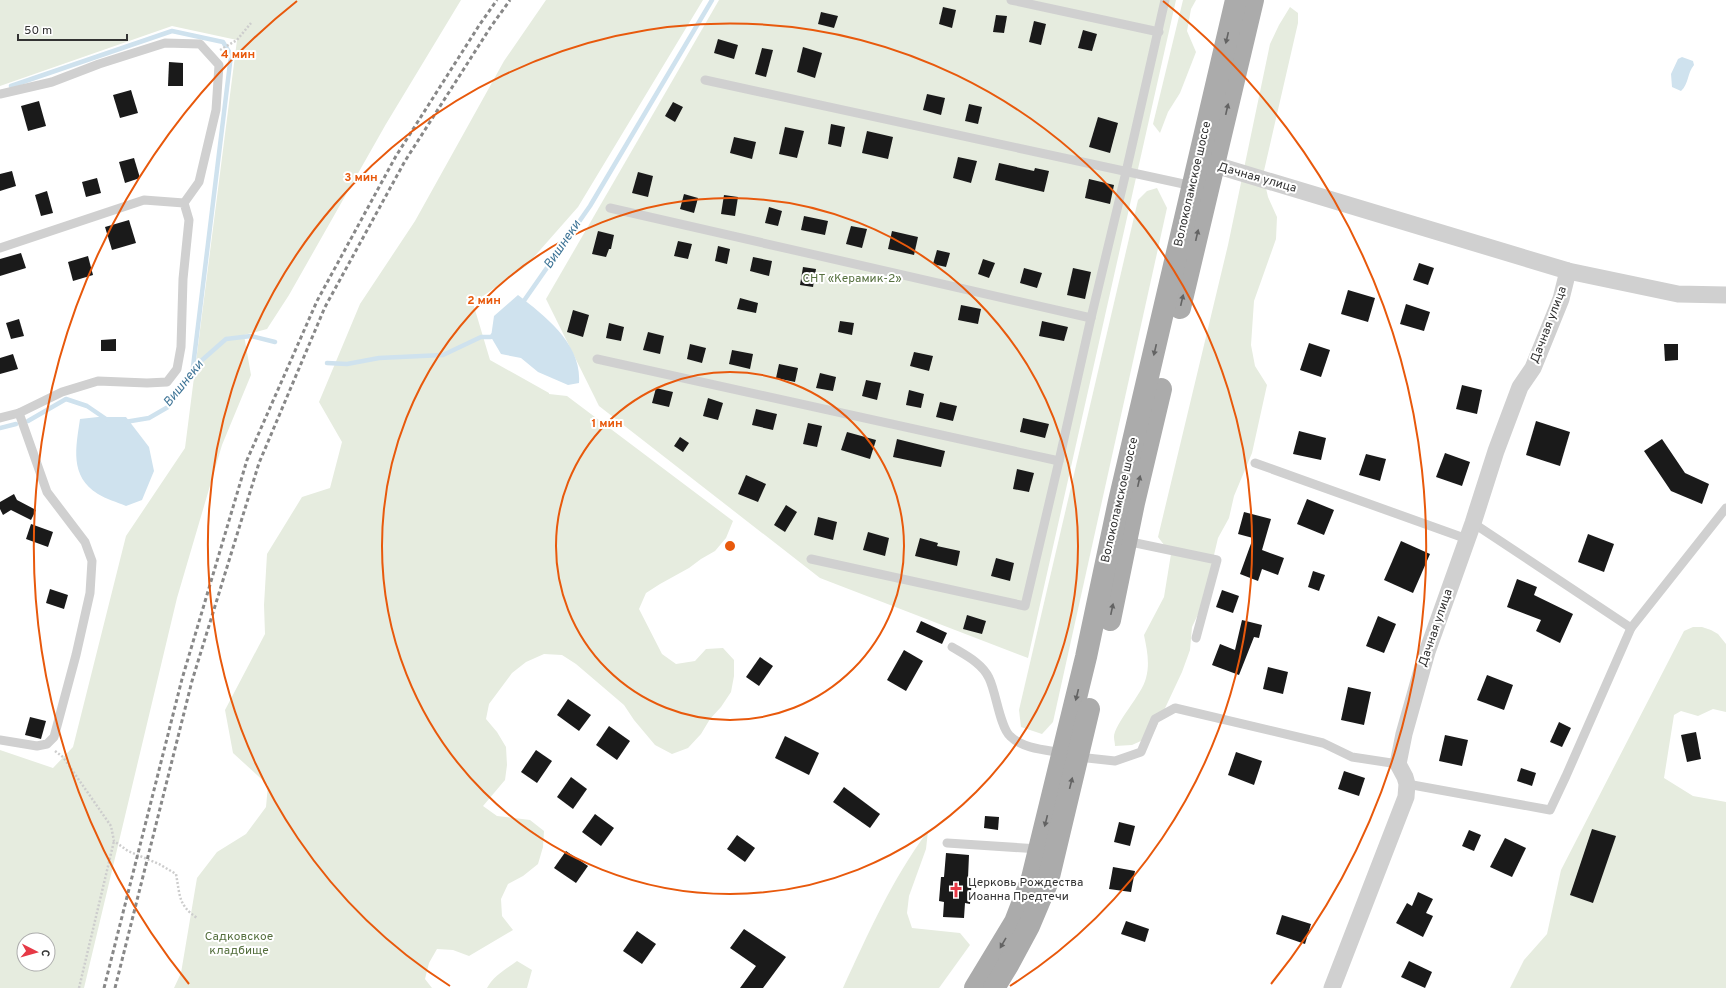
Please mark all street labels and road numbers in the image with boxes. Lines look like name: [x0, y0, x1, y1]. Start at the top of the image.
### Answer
street label: Волоколамское шоссе: [1171, 120, 1215, 248]
street label: Дачная улица: [1216, 159, 1298, 197]
street label: Дачная улица: [1527, 284, 1571, 366]
street label: Волоколамское шоссе: [1098, 436, 1142, 564]
street label: Дачная улица: [1415, 587, 1457, 669]

